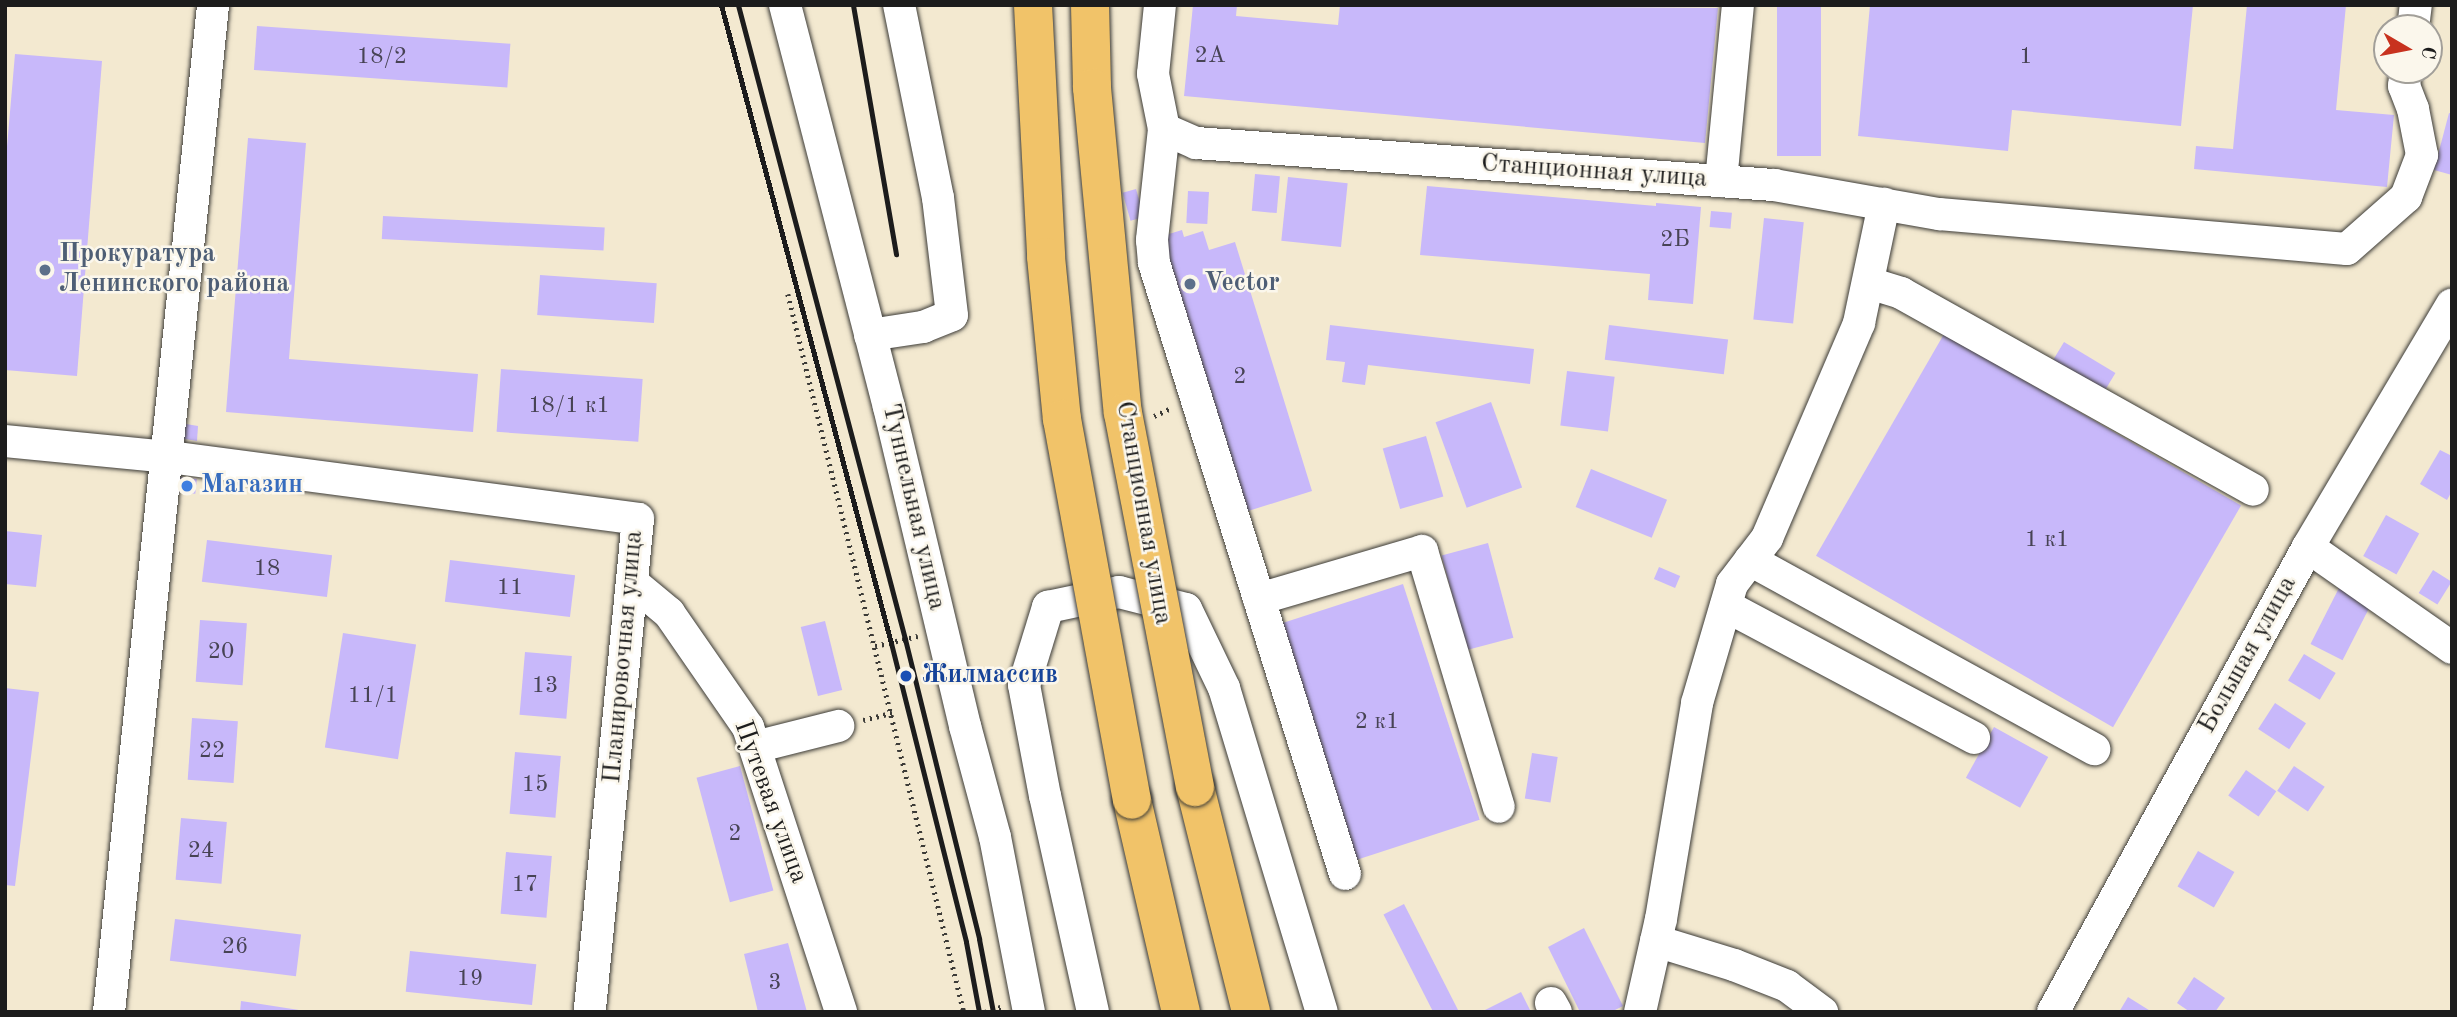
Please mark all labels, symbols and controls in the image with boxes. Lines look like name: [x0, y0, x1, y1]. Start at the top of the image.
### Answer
north arrow: [2373, 14, 2443, 84]
house number: 2А: [1195, 42, 1225, 70]
house number: 18/2: [357, 43, 407, 71]
house number: 1: [2019, 43, 2033, 71]
text: С: [2417, 45, 2438, 60]
street label: Станционная улица: [1480, 149, 1708, 195]
house number: 2Б: [1660, 226, 1690, 254]
place label: Прокуратура Ленинского района: [59, 239, 290, 300]
marker: Прокуратура Ленинского района: [37, 262, 53, 278]
place label: Vector: [1204, 268, 1280, 300]
marker: Vector: [1182, 276, 1198, 292]
house number: 2: [1233, 363, 1247, 391]
house number: 18/1 к1: [528, 392, 610, 420]
street label: Станционная улица: [1108, 399, 1178, 627]
street label: Туннельная улица: [874, 401, 952, 613]
place label: Магазин: [201, 470, 303, 502]
marker: Магазин: [179, 478, 195, 494]
house number: 1 к1: [2025, 526, 2069, 554]
street label: Планировочная улица: [597, 529, 651, 785]
house number: 18: [254, 555, 280, 583]
street label: Большая улица: [2192, 571, 2304, 739]
house number: 11: [497, 574, 523, 602]
house number: 20: [208, 638, 234, 666]
place label: Жилмассив: [922, 660, 1058, 692]
marker: Жилмассив: [896, 666, 916, 686]
house number: 13: [532, 672, 558, 700]
house number: 11/1: [348, 682, 398, 710]
house number: 2 к1: [1355, 708, 1399, 736]
street label: Путевая улица: [726, 716, 814, 888]
house number: 22: [199, 737, 225, 765]
house number: 15: [522, 771, 548, 799]
house number: 2: [728, 820, 742, 848]
house number: 24: [188, 837, 214, 865]
house number: 17: [512, 871, 538, 899]
house number: 26: [222, 933, 248, 961]
house number: 19: [457, 965, 483, 993]
house number: 3: [768, 969, 782, 997]

